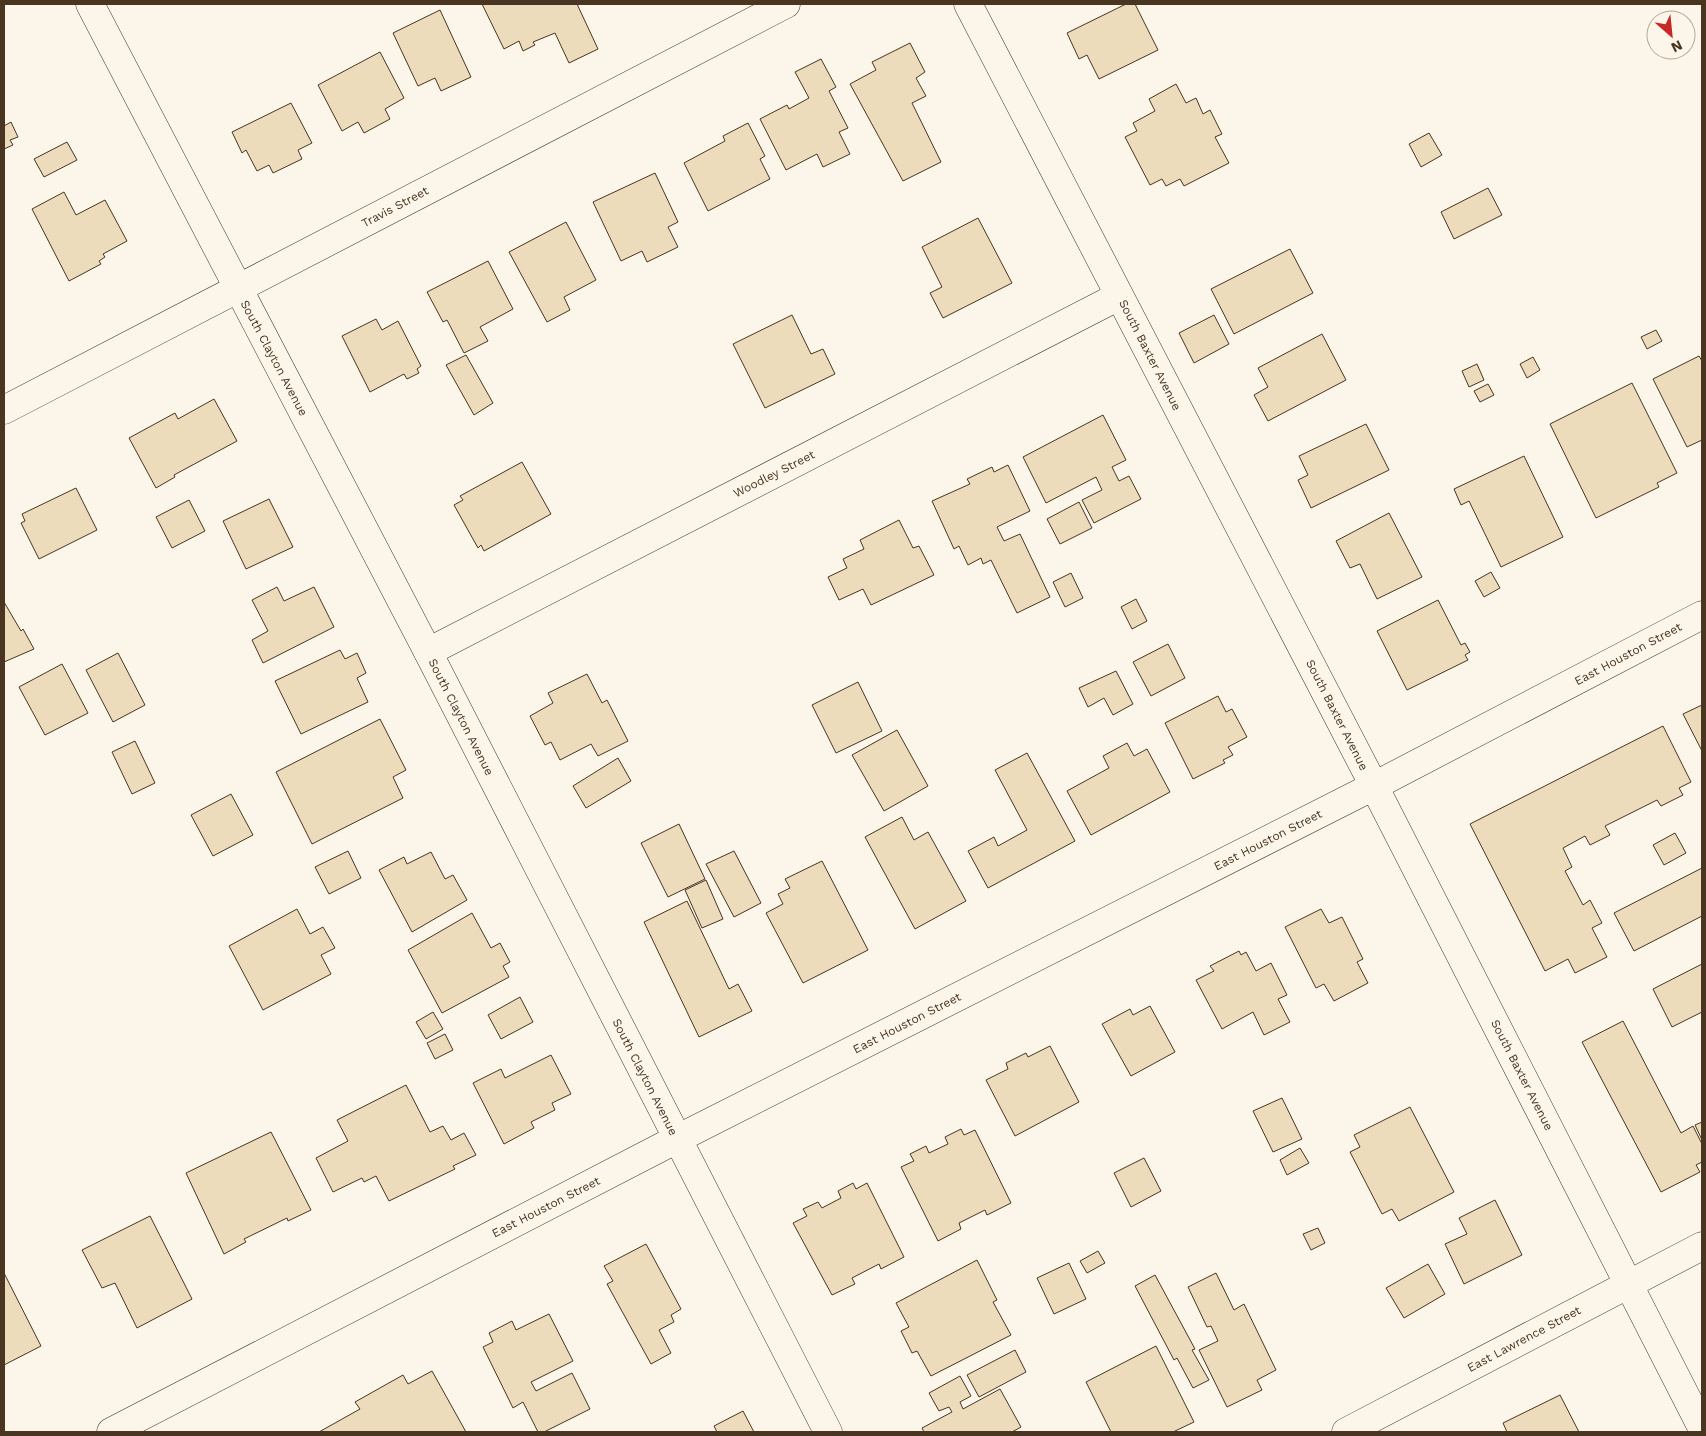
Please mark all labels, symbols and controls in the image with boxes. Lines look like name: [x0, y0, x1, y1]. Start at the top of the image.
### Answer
north arrow: [1646, 10, 1696, 60]
text: N: [1669, 37, 1685, 56]
street label: Travis Street: [359, 184, 431, 230]
street label: South Baxter Avenue: [1116, 297, 1184, 413]
street label: South Clayton Avenue: [238, 298, 311, 418]
street label: Woodley Street: [731, 447, 817, 501]
street label: East Houston Street: [1572, 620, 1684, 688]
street label: South Clayton Avenue: [425, 656, 497, 778]
street label: South Baxter Avenue: [1303, 657, 1371, 773]
street label: East Houston Street: [1212, 807, 1324, 873]
street label: East Houston Street: [851, 990, 963, 1056]
street label: South Clayton Avenue: [609, 1016, 681, 1138]
street label: South Baxter Avenue: [1488, 1017, 1556, 1133]
street label: East Houston Street: [490, 1174, 602, 1240]
street label: East Lawrence Street: [1465, 1303, 1583, 1375]

